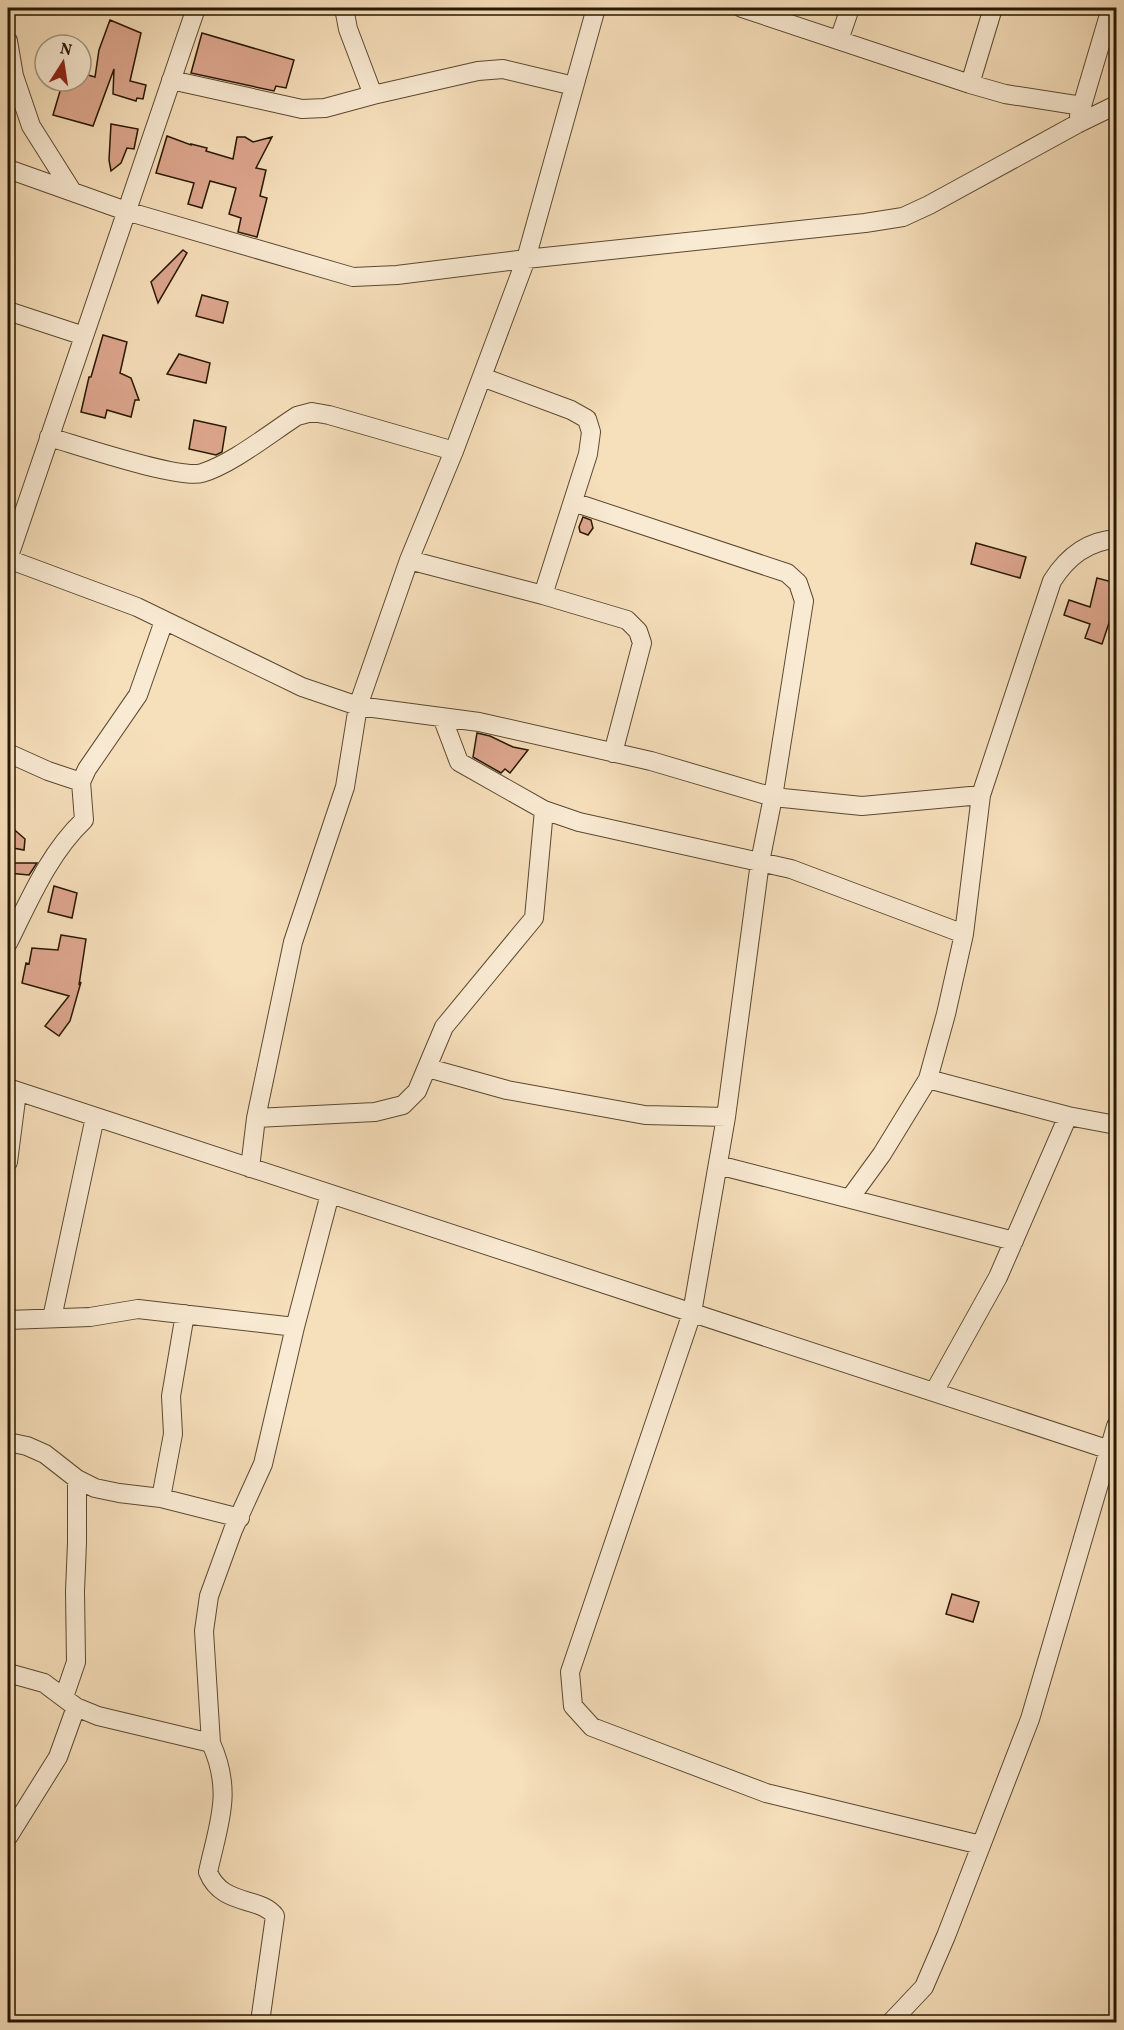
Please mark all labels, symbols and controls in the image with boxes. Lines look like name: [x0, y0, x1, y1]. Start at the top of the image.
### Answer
north arrow: [33, 33, 93, 93]
text: N: [58, 38, 74, 62]

